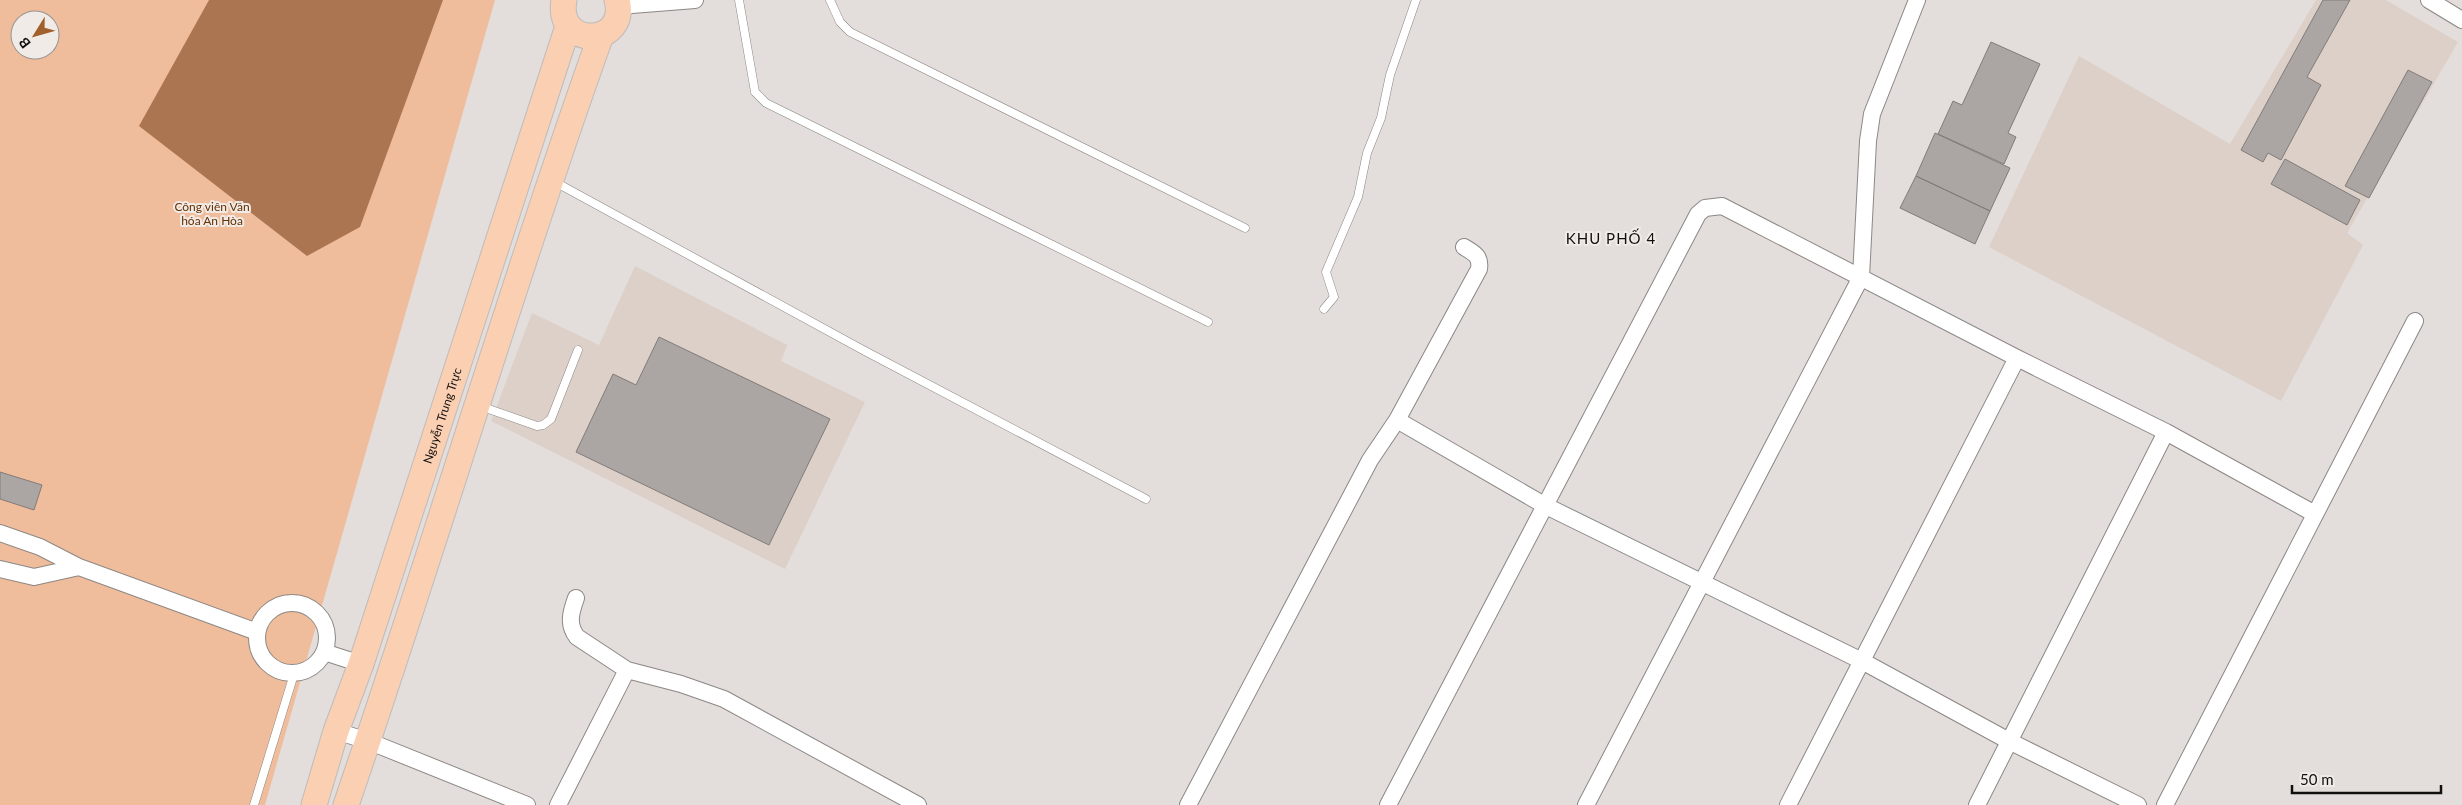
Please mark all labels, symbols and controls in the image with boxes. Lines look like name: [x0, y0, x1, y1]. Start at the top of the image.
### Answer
north arrow: [10, 10, 60, 60]
text: B: [15, 34, 34, 52]
park label: Công viên Văn hóa An Hòa: [174, 199, 250, 228]
district label: KHU PHỐ 4: [1566, 228, 1656, 247]
street label: Nguyễn Trung Trực: [419, 365, 464, 465]
scale bar: [2292, 762, 2441, 794]
text: 50 m: [2300, 770, 2334, 788]

